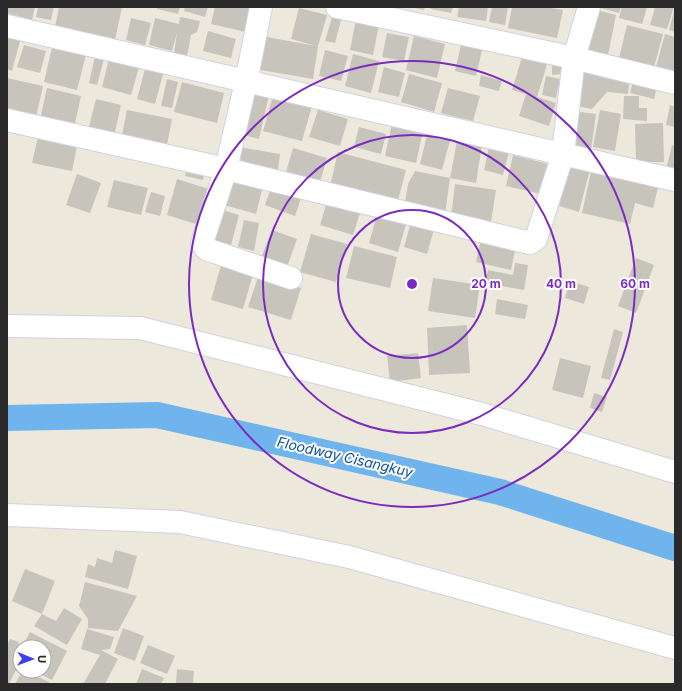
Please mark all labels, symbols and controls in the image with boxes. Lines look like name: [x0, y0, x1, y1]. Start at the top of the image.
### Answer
text: 20 m: [471, 276, 501, 291]
text: 40 m: [546, 276, 576, 291]
text: 60 m: [620, 276, 650, 291]
centre of rings: [405, 277, 419, 291]
water label: Floodway Cisangkuy: [276, 433, 416, 481]
north arrow: [12, 639, 52, 679]
text: U: [35, 655, 49, 663]

